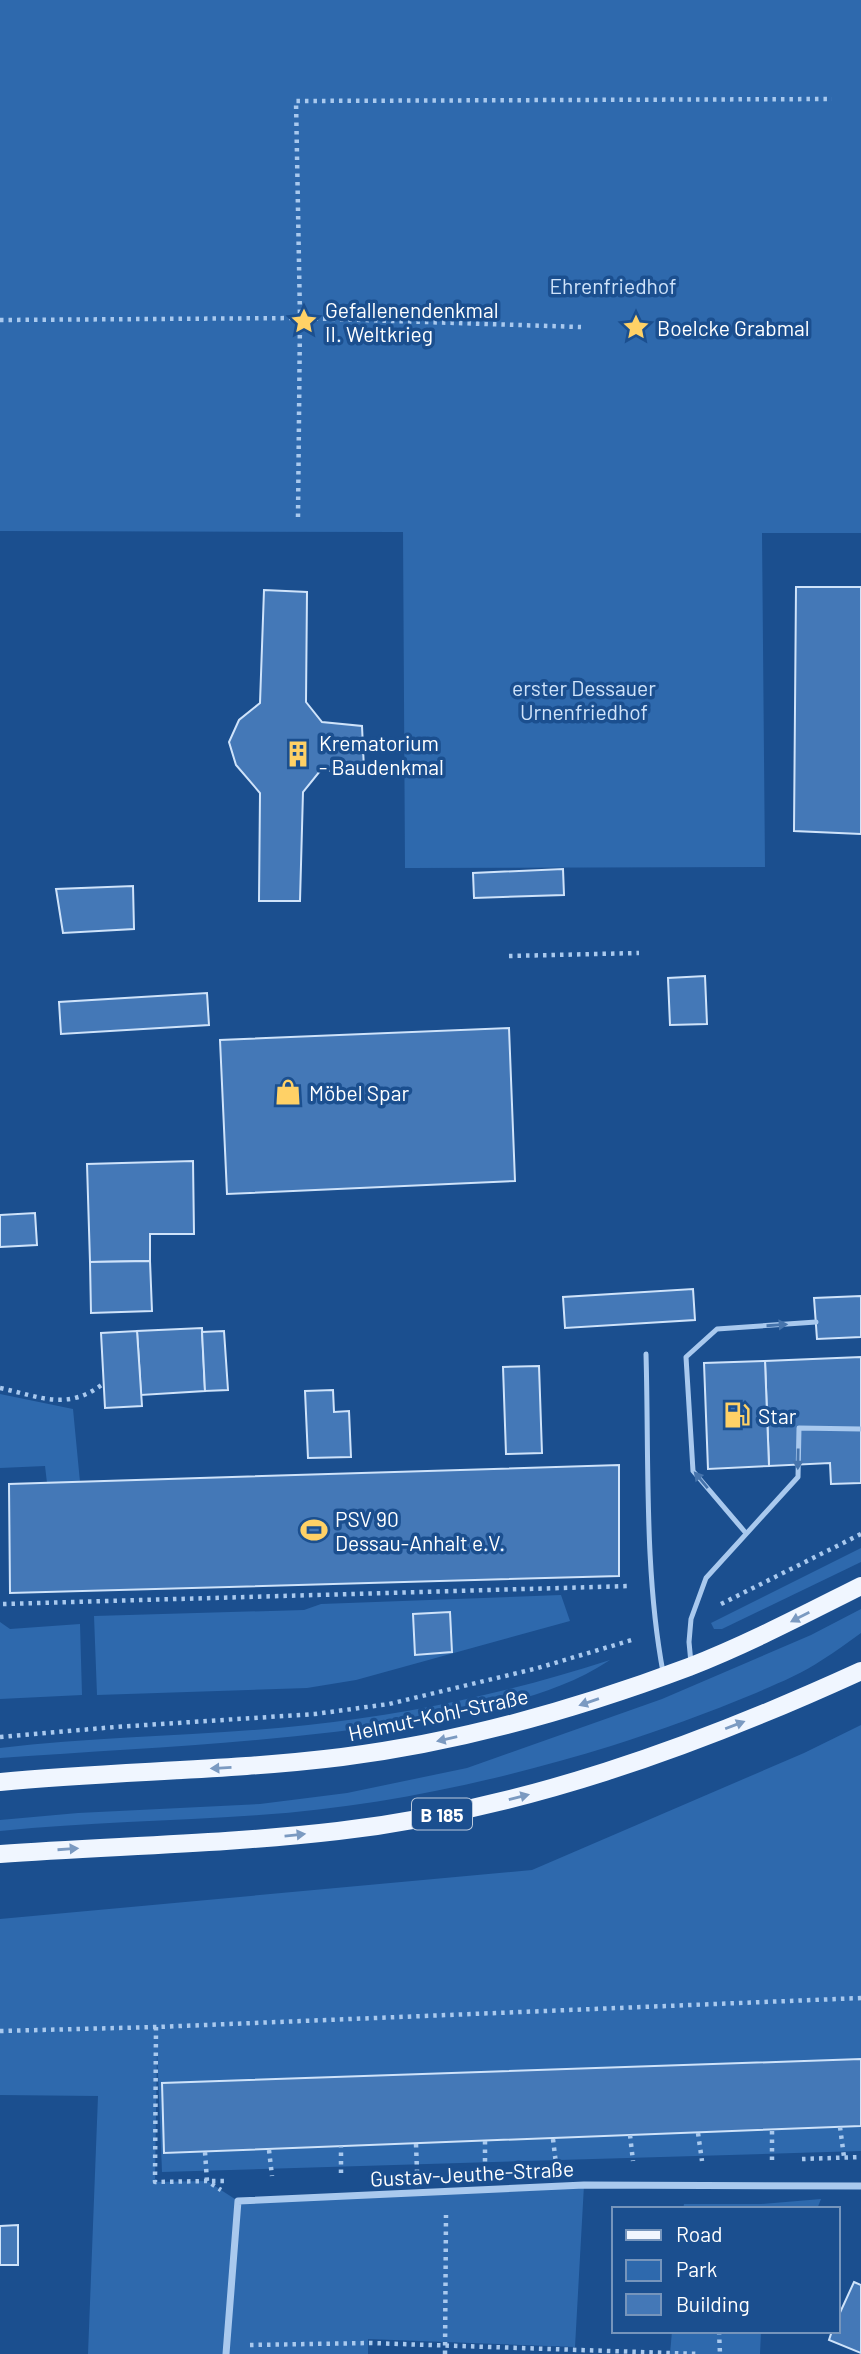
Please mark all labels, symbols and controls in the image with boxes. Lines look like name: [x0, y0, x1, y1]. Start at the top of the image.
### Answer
park label: Ehrenfriedhof: [549, 273, 677, 298]
place label: Gefallenendenkmal II. Weltkrieg: [325, 297, 499, 346]
place icon: Gefallenendenkmal II. Weltkrieg: [289, 306, 319, 336]
place icon: Boelcke Grabmal: [621, 312, 651, 342]
place label: Boelcke Grabmal: [657, 315, 810, 340]
park label: erster Dessauer Urnenfriedhof: [512, 675, 656, 724]
place label: Krematorium - Baudenkmal: [319, 730, 444, 779]
building icon: Krematorium - Baudenkmal: [283, 739, 313, 769]
shop icon: Möbel Spar: [273, 1077, 303, 1107]
place label: Möbel Spar: [309, 1080, 409, 1105]
one-way arrow: [766, 1319, 788, 1330]
fuel station icon: Star: [722, 1400, 752, 1430]
place label: Star: [758, 1403, 797, 1428]
one-way arrow: [792, 1448, 804, 1470]
one-way arrow: [693, 1471, 709, 1489]
place label: PSV 90 Dessau-Anhalt e.V.: [335, 1506, 505, 1555]
sports icon: PSV 90 Dessau-Anhalt e.V.: [299, 1515, 329, 1545]
one-way arrow: [790, 1611, 810, 1622]
street label: Helmut-Kohl-Straße: [346, 1683, 530, 1745]
one-way arrow: [579, 1697, 600, 1708]
one-way arrow: [724, 1720, 745, 1731]
one-way arrow: [436, 1734, 458, 1745]
one-way arrow: [210, 1763, 232, 1774]
one-way arrow: [508, 1791, 530, 1802]
road number: B 185: [412, 1798, 472, 1830]
one-way arrow: [284, 1830, 306, 1841]
one-way arrow: [57, 1844, 79, 1855]
street label: Gustav-Jeuthe-Straße: [369, 2155, 575, 2191]
legend: [612, 2207, 840, 2333]
text: Road: [676, 2221, 722, 2246]
text: Park: [676, 2256, 717, 2281]
text: Building: [676, 2291, 750, 2316]

